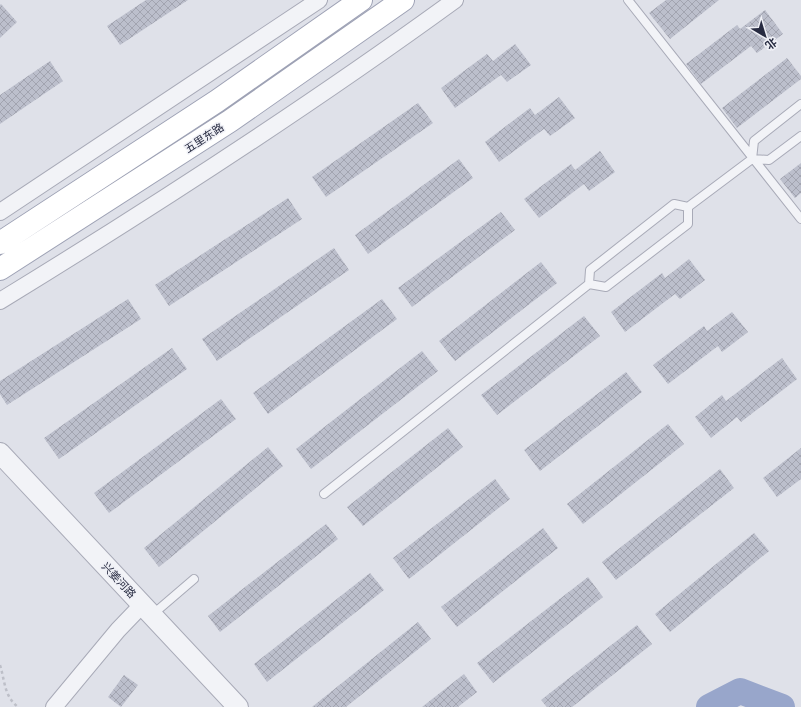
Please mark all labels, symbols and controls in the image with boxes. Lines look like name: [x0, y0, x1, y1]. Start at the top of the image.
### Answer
north arrow: [745, 16, 785, 56]
text: 北: [763, 35, 780, 53]
street label: 五里东路: [182, 120, 226, 156]
street label: 兴姜河路: [99, 559, 139, 601]

